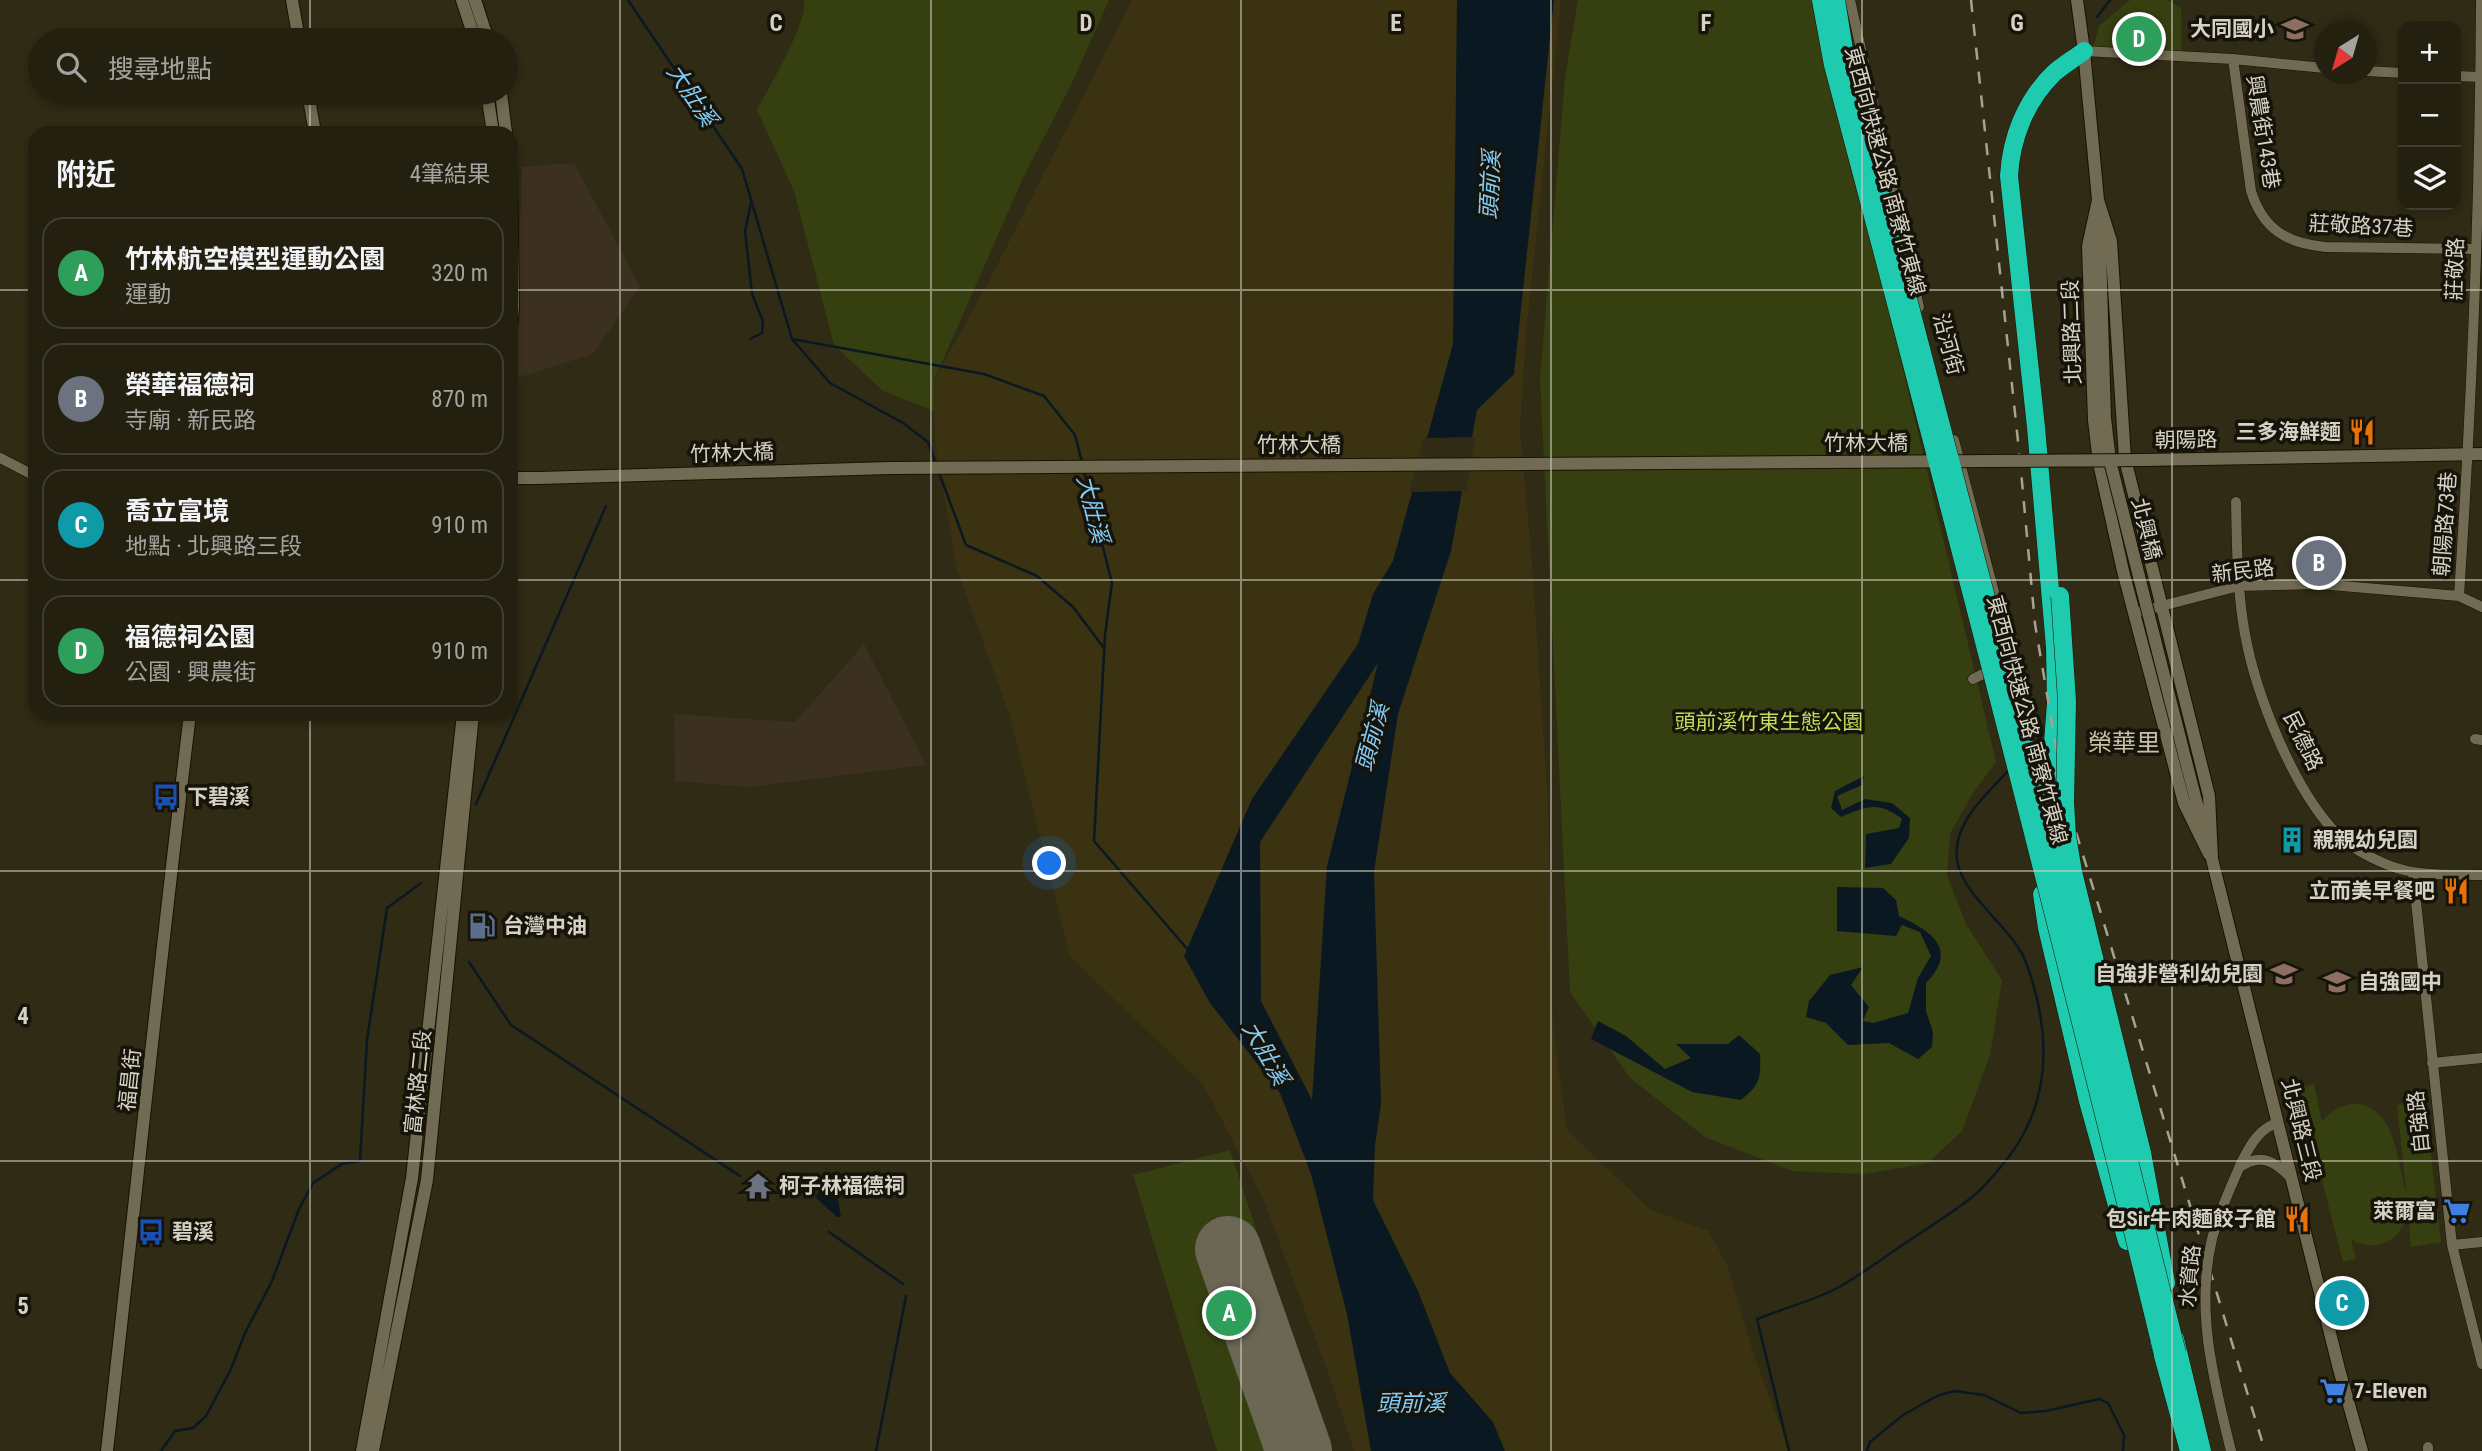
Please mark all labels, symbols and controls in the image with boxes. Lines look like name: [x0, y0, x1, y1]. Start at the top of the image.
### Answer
text: C: [769, 10, 783, 37]
text: D: [1080, 10, 1093, 37]
text: E: [1390, 10, 1402, 37]
text: F: [1701, 10, 1712, 37]
text: G: [2010, 10, 2024, 37]
pin: D: [2116, 13, 2162, 65]
school or university icon: 大同國小: [2280, 14, 2310, 44]
place label: 大同國小: [2190, 17, 2274, 41]
north arrow: [2314, 21, 2377, 84]
map controls: [2398, 21, 2461, 210]
button: +: [2398, 21, 2461, 84]
search box: [28, 28, 518, 105]
street label: 東西向快速公路 南寮竹東線: [1840, 44, 1930, 298]
icon: search: [52, 48, 90, 86]
text: 搜尋地點: [108, 54, 212, 84]
water label: 大肚溪: [661, 59, 724, 134]
street label: 興農街143巷: [2242, 73, 2284, 191]
button: −: [2398, 84, 2461, 147]
water label: 頭前溪: [1475, 147, 1506, 220]
button: layers: [2398, 147, 2461, 210]
text: 附近: [56, 157, 116, 192]
text: 4筆結果: [410, 161, 490, 188]
street label: 莊敬路37巷: [2308, 211, 2414, 241]
street label: 莊敬路: [2442, 237, 2468, 301]
text: 竹林航空模型運動公園: [125, 244, 385, 274]
text: A: [74, 260, 88, 287]
text: 320 m: [431, 260, 488, 287]
street label: 北興路二段: [2058, 279, 2086, 385]
text: 運動: [125, 281, 171, 308]
street label: 沿河街: [1928, 310, 1968, 378]
text: 榮華福德祠: [125, 370, 255, 400]
text: B: [75, 386, 87, 413]
text: 870 m: [431, 386, 488, 413]
text: 寺廟 · 新民路: [125, 407, 256, 434]
restaurant icon: 三多海鮮麵: [2347, 417, 2377, 447]
place label: 三多海鮮麵: [2236, 420, 2341, 444]
street label: 朝陽路: [2154, 427, 2218, 453]
street label: 竹林大橋: [1824, 431, 1908, 455]
street label: 竹林大橋: [1257, 433, 1341, 457]
street label: 竹林大橋: [690, 440, 774, 466]
street label: 朝陽路73巷: [2429, 471, 2461, 577]
water label: 大肚溪: [1071, 472, 1115, 549]
text: 喬立富境: [125, 496, 229, 526]
street label: 北興橋: [2127, 496, 2165, 562]
text: C: [74, 512, 88, 539]
text: 910 m: [431, 512, 488, 539]
text: 地點 · 北興路三段: [125, 533, 302, 560]
pin: B: [2296, 537, 2342, 589]
street label: 新民路: [2210, 555, 2276, 587]
street label: 東西向快速公路 南寮竹東線: [1982, 593, 2072, 847]
text: 福德祠公園: [125, 622, 255, 652]
text: D: [75, 638, 88, 665]
text: 910 m: [431, 638, 488, 665]
text: 公園 · 興農街: [125, 659, 256, 686]
water label: 頭前溪: [1351, 697, 1395, 774]
street label: 民德路: [2278, 707, 2328, 775]
park label: 頭前溪竹東生態公園: [1675, 710, 1864, 734]
district label: 榮華里: [2088, 729, 2160, 757]
bus stop icon: 下碧溪: [151, 782, 181, 812]
place label: 下碧溪: [187, 785, 250, 809]
building icon: 親親幼兒園: [2277, 825, 2307, 855]
place label: 親親幼兒園: [2313, 828, 2418, 852]
your location: [1032, 846, 1066, 880]
restaurant icon: 立而美早餐吧: [2441, 876, 2471, 906]
place label: 立而美早餐吧: [2309, 879, 2435, 903]
fuel station icon: 台灣中油: [467, 911, 497, 941]
place label: 台灣中油: [503, 914, 587, 938]
school or university icon: 自強非營利幼兒園: [2269, 959, 2299, 989]
place label: 自強非營利幼兒園: [2095, 962, 2263, 986]
school or university icon: 自強國中: [2322, 967, 2352, 997]
place label: 自強國中: [2358, 970, 2442, 994]
text: 4: [17, 1003, 29, 1030]
water label: 大肚溪: [1237, 1017, 1296, 1092]
street label: 富林路二段: [401, 1029, 435, 1135]
street label: 福昌街: [115, 1047, 145, 1113]
street label: 北興路三段: [2277, 1076, 2325, 1184]
street label: 自強路: [2404, 1089, 2434, 1155]
temple icon: 柯子林福德祠: [743, 1171, 773, 1201]
place label: 柯子林福德祠: [779, 1174, 905, 1198]
supermarket icon: 萊爾富: [2442, 1196, 2472, 1226]
place label: 萊爾富: [2373, 1199, 2436, 1223]
restaurant icon: 包Sir牛肉麵餃子館: [2282, 1204, 2312, 1234]
place label: 包Sir牛肉麵餃子館: [2105, 1207, 2276, 1231]
bus stop icon: 碧溪: [136, 1217, 166, 1247]
place label: 碧溪: [172, 1220, 214, 1244]
street label: 水資路: [2175, 1244, 2205, 1308]
pin: C: [2319, 1277, 2365, 1329]
pin: A: [1206, 1287, 1252, 1339]
text: 5: [17, 1293, 29, 1320]
supermarket icon: 7-Eleven: [2318, 1376, 2348, 1406]
place label: 7-Eleven: [2354, 1379, 2427, 1403]
water label: 頭前溪: [1377, 1390, 1449, 1417]

